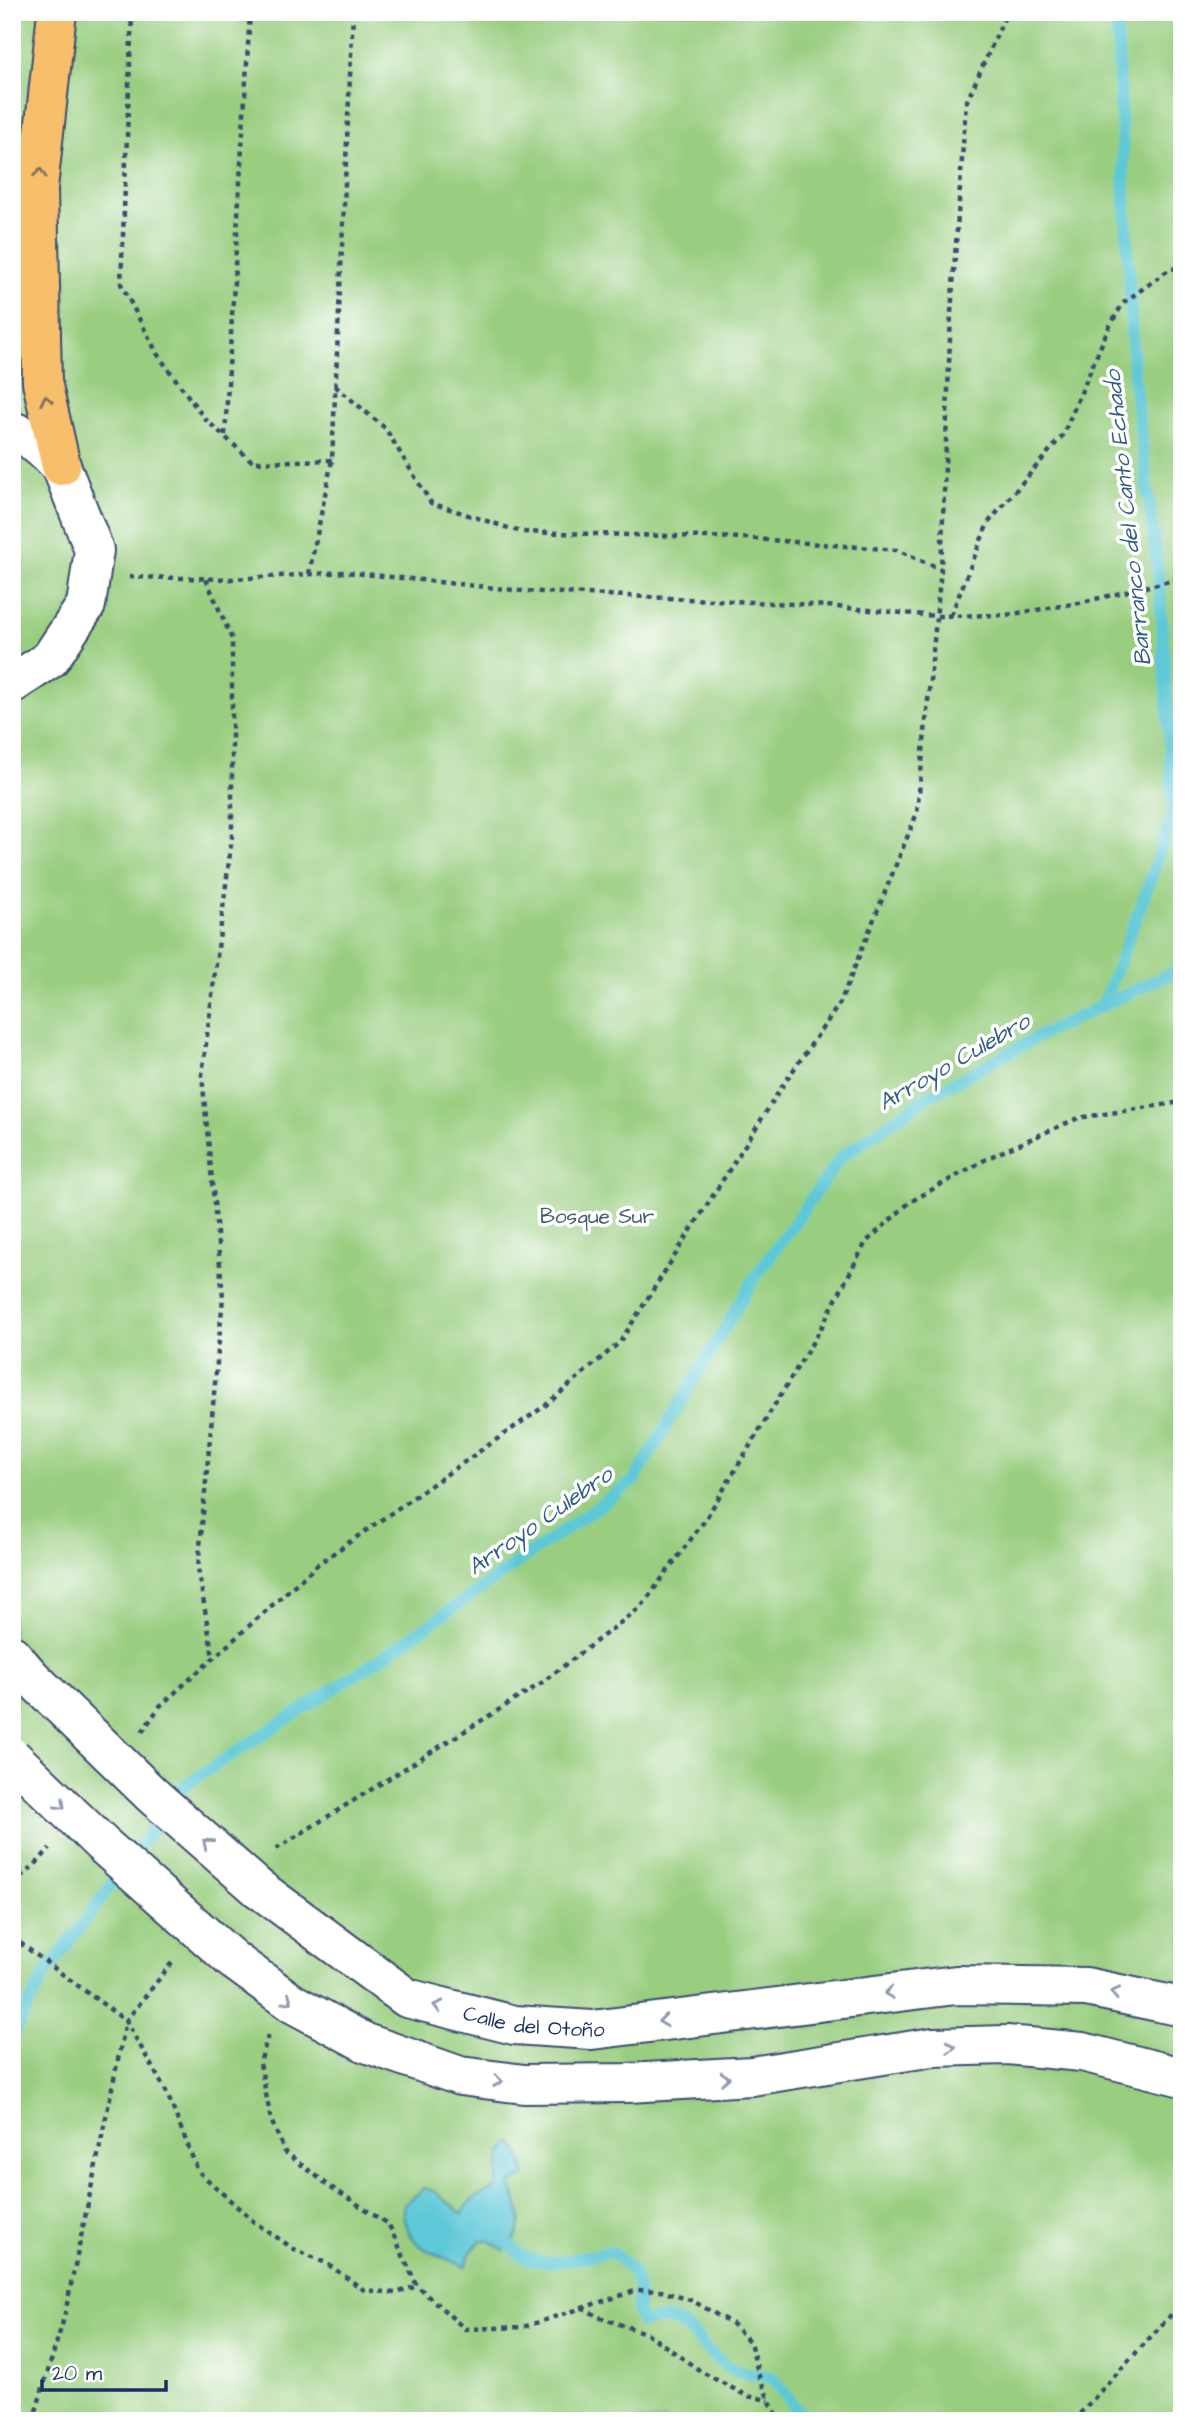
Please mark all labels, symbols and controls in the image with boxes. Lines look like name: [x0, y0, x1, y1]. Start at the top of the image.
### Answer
one-way arrow: [32, 167, 47, 179]
water label: Barranco del Canto Echado: [1096, 366, 1159, 668]
one-way arrow: [40, 394, 54, 406]
water label: Arroyo Culebro: [872, 1005, 1038, 1119]
park label: Bosque Sur: [540, 1202, 655, 1231]
water label: Arroyo Culebro: [461, 1458, 621, 1584]
one-way arrow: [53, 1796, 66, 1809]
one-way arrow: [202, 1839, 215, 1851]
one-way arrow: [883, 1986, 894, 2001]
one-way arrow: [1109, 1987, 1121, 2002]
one-way arrow: [280, 1992, 293, 2004]
street label: Calle del Otoño: [460, 1998, 606, 2045]
one-way arrow: [432, 2000, 444, 2014]
one-way arrow: [657, 2013, 669, 2028]
one-way arrow: [945, 2039, 956, 2054]
one-way arrow: [720, 2070, 731, 2085]
one-way arrow: [493, 2073, 504, 2088]
scale bar: [42, 2349, 166, 2393]
text: 20 m: [52, 2359, 103, 2388]

